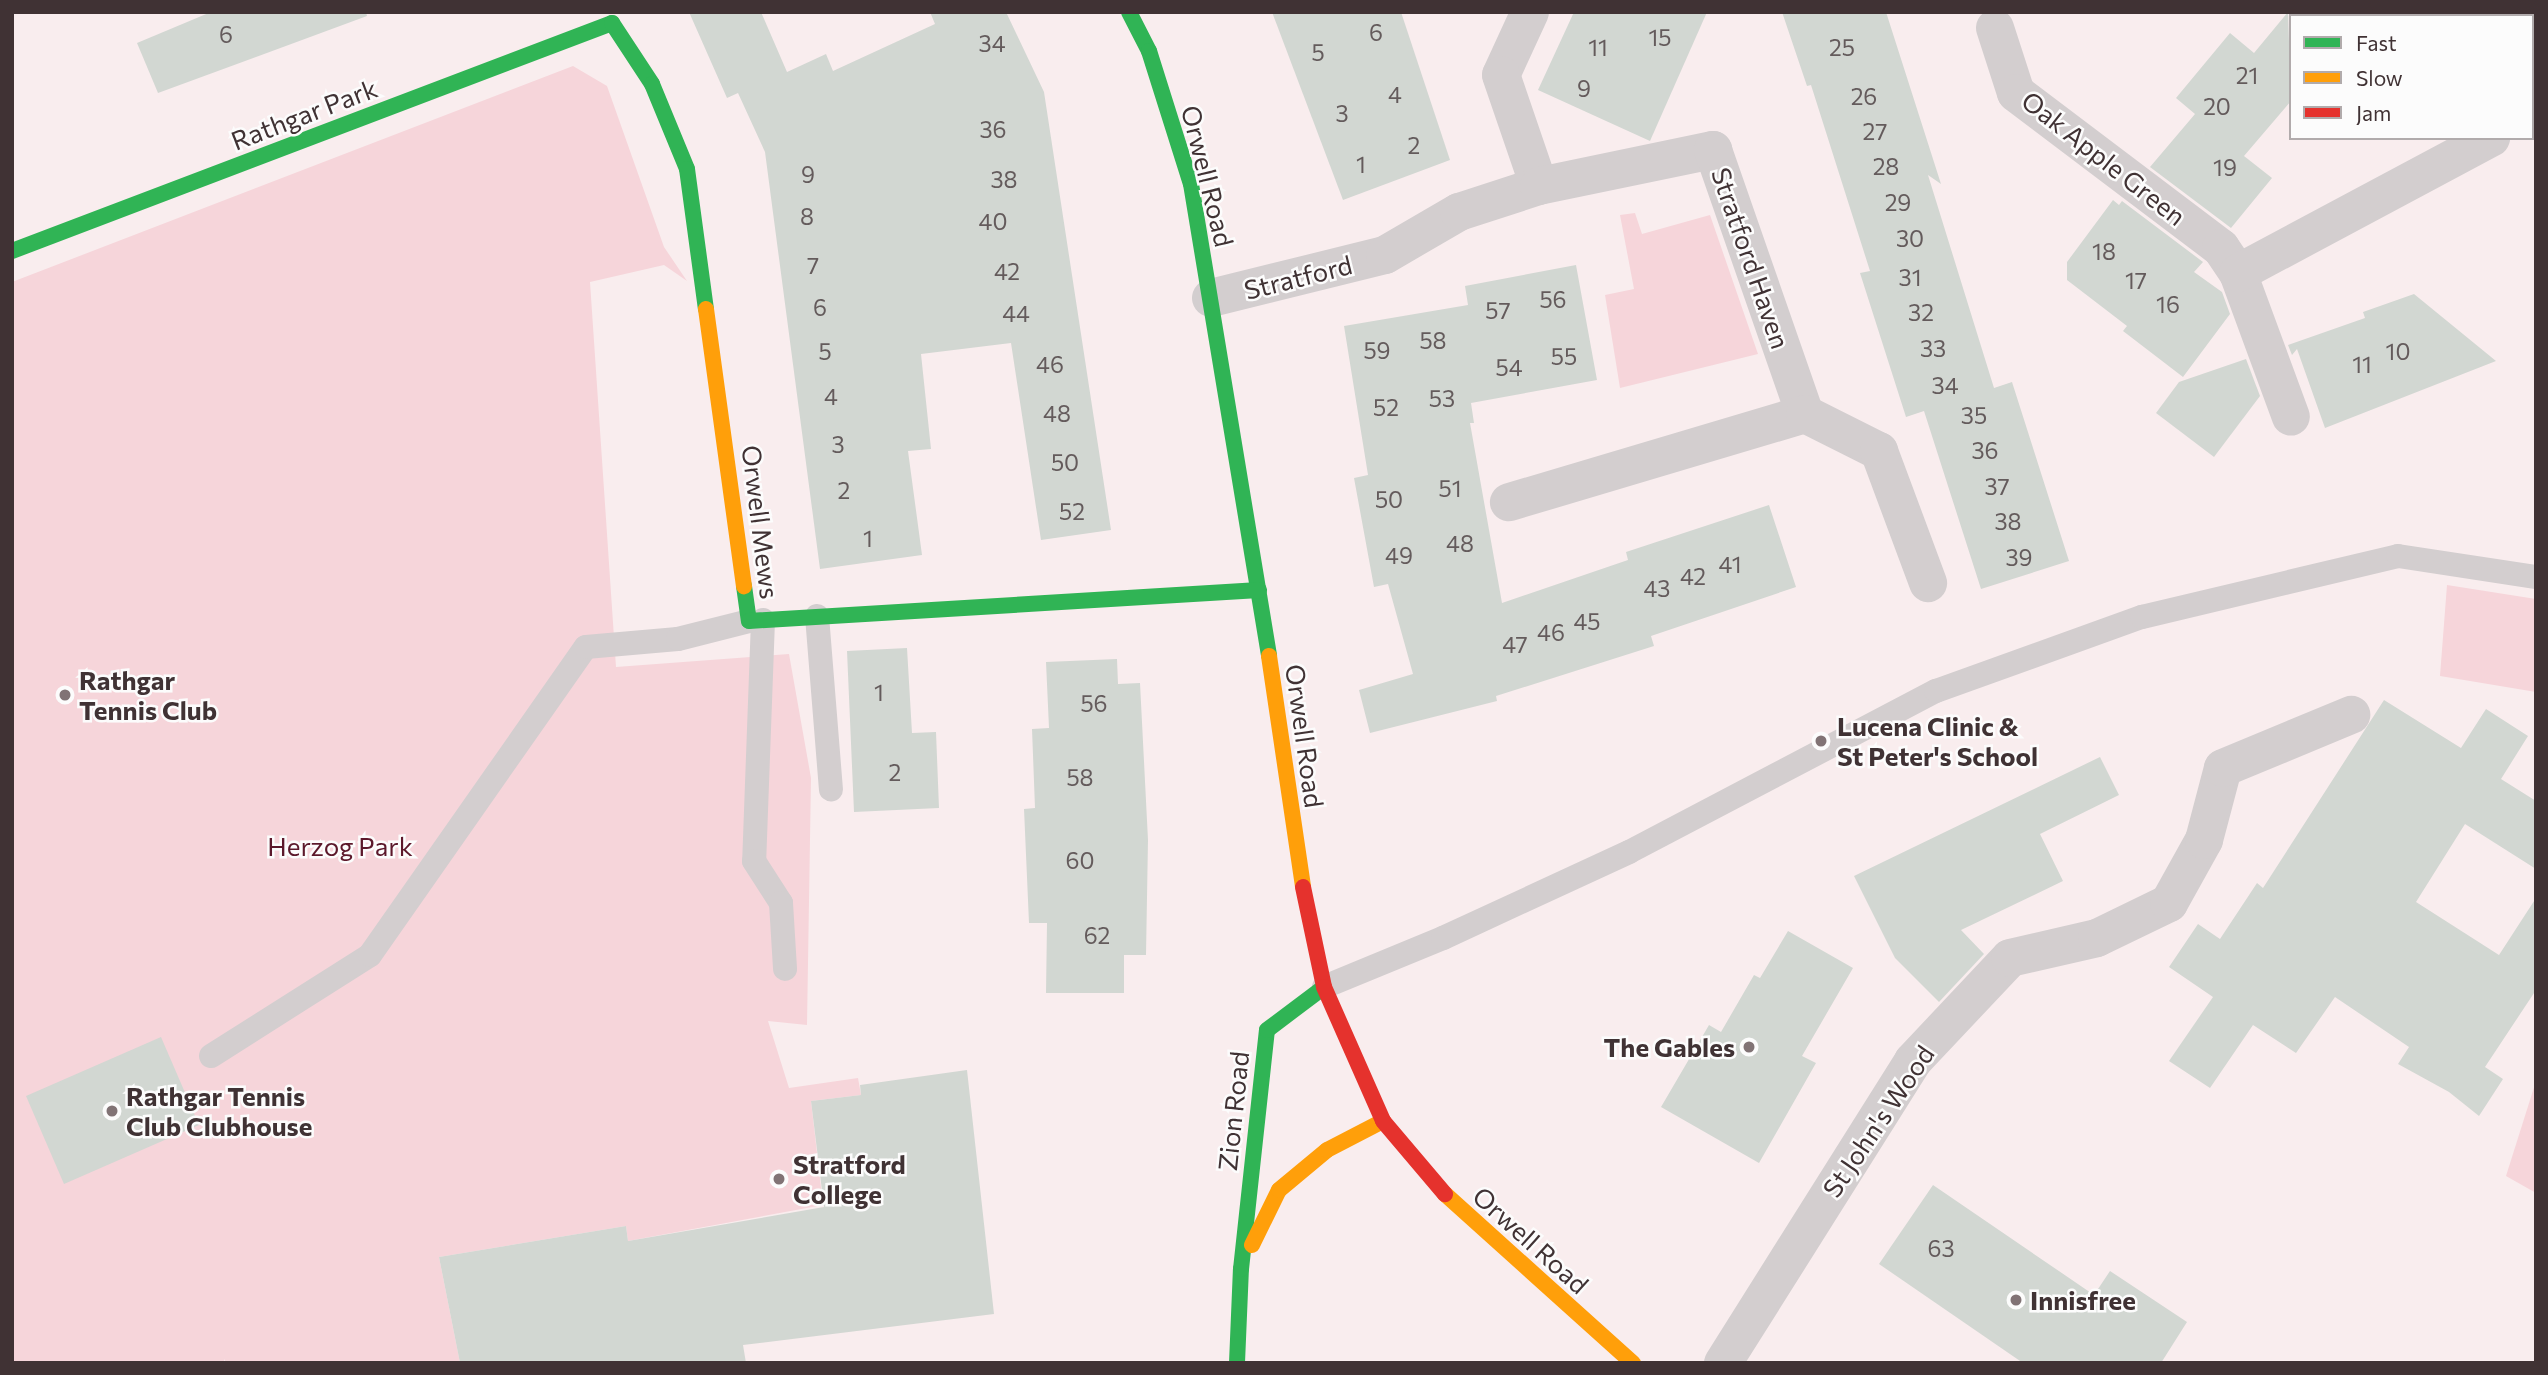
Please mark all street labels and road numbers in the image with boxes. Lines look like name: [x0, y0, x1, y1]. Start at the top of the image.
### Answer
street label: Rathgar Park: [227, 72, 381, 156]
street label: Oak Apple Green: [2016, 84, 2192, 232]
street label: Orwell Road: [1175, 102, 1241, 250]
street label: Stratford Haven: [1705, 163, 1797, 353]
street label: Stratford: [1241, 249, 1355, 305]
street label: Orwell Mews: [736, 443, 786, 601]
street label: Orwell Road: [1279, 662, 1331, 810]
street label: St John's Wood: [1816, 1039, 1940, 1203]
street label: Zion Road: [1211, 1050, 1255, 1172]
street label: Orwell Road: [1467, 1180, 1595, 1300]

